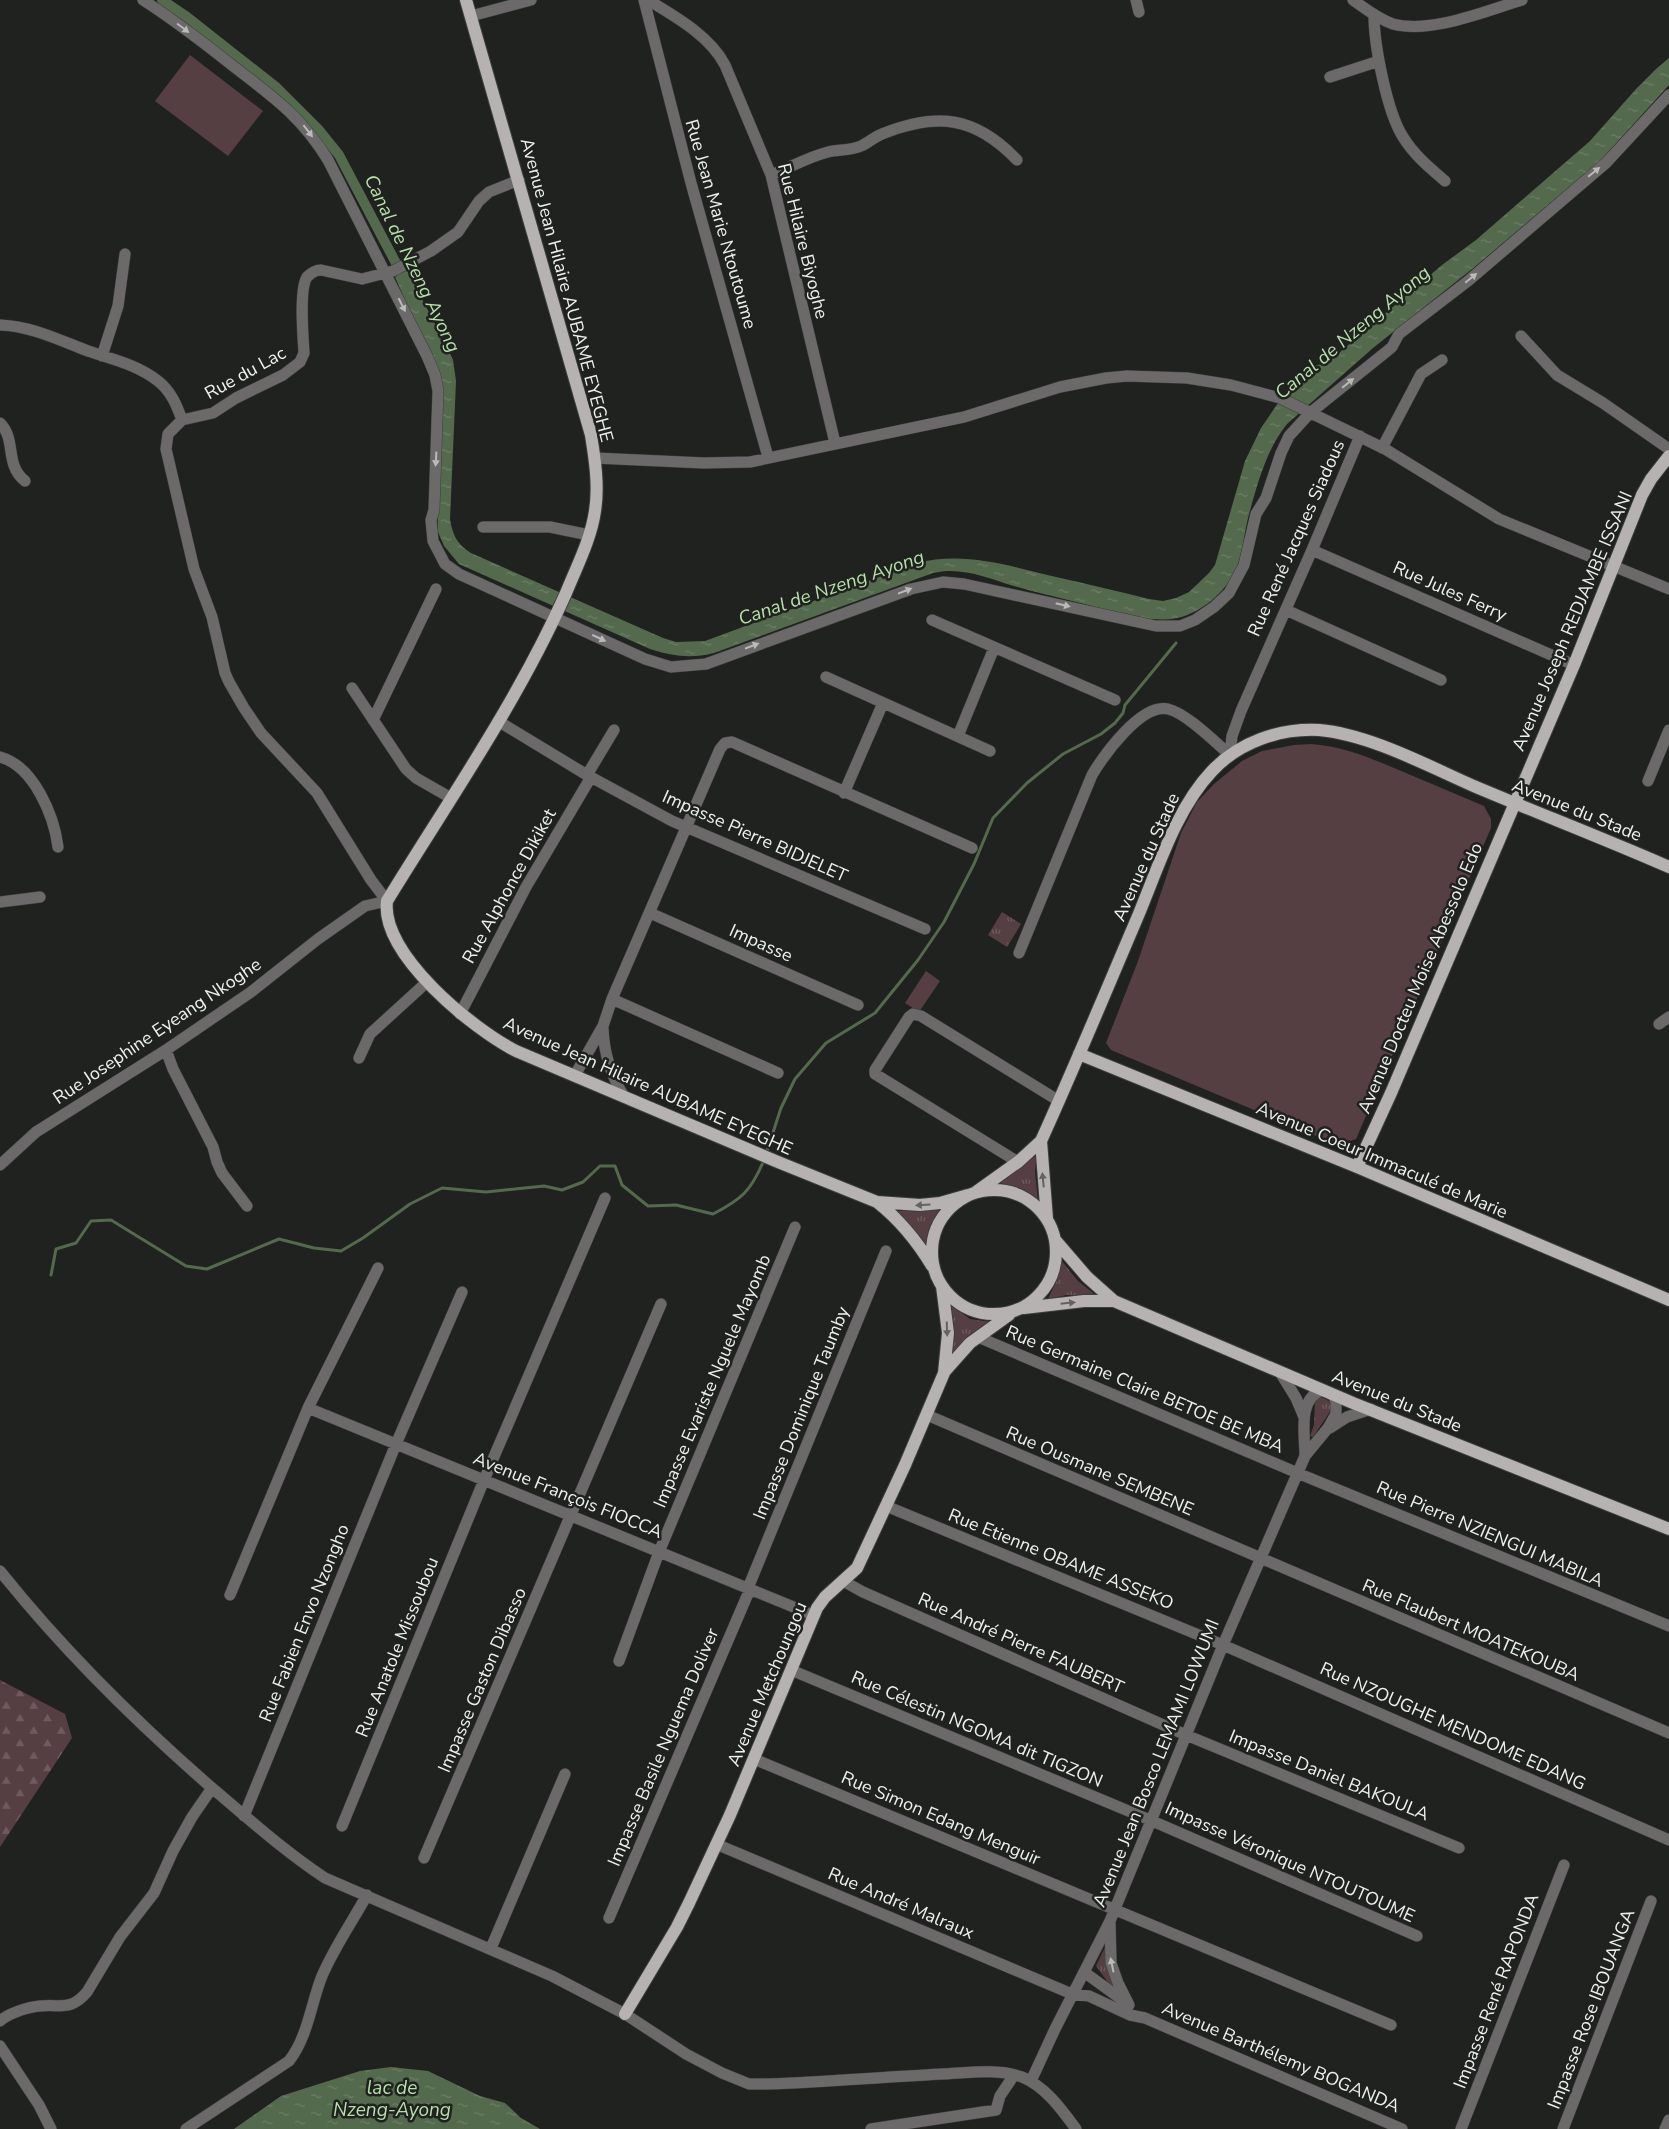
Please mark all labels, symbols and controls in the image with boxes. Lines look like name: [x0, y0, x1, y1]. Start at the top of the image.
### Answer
one-way arrow: [176, 23, 190, 33]
street label: Rue Jean Marie Ntoutoume: [680, 116, 762, 332]
one-way arrow: [303, 124, 314, 137]
street label: Avenue Jean Hilaire AUBAME EYEGHE: [515, 135, 619, 445]
street label: Rue Hilaire Biyoghe: [772, 161, 834, 321]
one-way arrow: [1588, 167, 1601, 178]
water label: Canal de Nzeng Ayong: [358, 170, 467, 357]
water label: Canal de Nzeng Ayong: [1270, 260, 1436, 405]
one-way arrow: [1464, 272, 1477, 283]
one-way arrow: [398, 297, 406, 312]
street label: Rue du Lac: [200, 341, 290, 405]
one-way arrow: [1342, 377, 1355, 388]
street label: Rue René Jacques Siadous: [1242, 436, 1350, 640]
one-way arrow: [431, 451, 439, 467]
street label: Avenue Joseph REDJAMBE ISSANI: [1506, 487, 1638, 755]
water label: Canal de Nzeng Ayong: [735, 544, 928, 632]
street label: Rue Jules Ferry: [1389, 555, 1511, 627]
one-way arrow: [898, 587, 913, 595]
one-way arrow: [1056, 601, 1071, 609]
one-way arrow: [592, 634, 606, 642]
one-way arrow: [745, 642, 760, 650]
street label: Avenue du Stade: [1509, 773, 1645, 847]
street label: Impasse Pierre BIDJELET: [659, 784, 852, 888]
street label: Avenue du Stade: [1107, 789, 1185, 925]
street label: Rue Alphonce Dikiket: [456, 804, 562, 968]
street label: Avenue Docteu Moise Abessolo Edo: [1352, 839, 1488, 1117]
street label: Impasse: [726, 918, 796, 968]
street label: Rue Josephine Eyeang Nkoghe: [48, 952, 266, 1110]
street label: Avenue Jean Hilaire AUBAME EYEGHE: [500, 1011, 796, 1161]
street label: Avenue Coeur Immaculé de Marie: [1253, 1096, 1511, 1224]
one-way arrow: [1039, 1172, 1047, 1188]
one-way arrow: [915, 1201, 931, 1209]
street label: Impasse Evariste Nguele Mayomb: [648, 1251, 776, 1511]
one-way arrow: [1060, 1299, 1076, 1307]
street label: Impasse Dominique Taumby: [747, 1302, 855, 1523]
street label: Rue Germaine Claire BETOE BE MBA: [1002, 1319, 1288, 1459]
one-way arrow: [944, 1321, 952, 1337]
street label: Avenue du Stade: [1329, 1364, 1465, 1438]
street label: Rue Ousmane SEMBENE: [1002, 1421, 1198, 1521]
street label: Avenue François FIOCCA: [470, 1446, 666, 1544]
street label: Rue Pierre NZIENGUI MABILA: [1373, 1475, 1607, 1593]
street label: Rue Etienne OBAME ASSEKO: [945, 1503, 1177, 1615]
street label: Rue Fabien Envo Nzongho: [253, 1521, 355, 1725]
street label: Rue Anatole Missoubou: [350, 1553, 444, 1741]
street label: Rue Flaubert MOATEKOUBA: [1359, 1573, 1583, 1687]
street label: Impasse Gaston Dibasso: [432, 1584, 532, 1776]
street label: Rue André Pierre FAUBERT: [914, 1587, 1128, 1699]
street label: Avenue Metchoungou: [721, 1598, 813, 1770]
street label: Avenue Jean Bosco LEMAMI LOWUMI: [1087, 1616, 1225, 1910]
street label: Impasse Basile Nguema Doliver: [602, 1624, 724, 1870]
street label: Rue NZOUGHE MENDOME EDANG: [1316, 1656, 1590, 1796]
street label: Rue Célestin NGOMA dit TIGZON: [848, 1665, 1106, 1793]
street label: Impasse Daniel BAKOULA: [1225, 1724, 1433, 1826]
street label: Rue Simon Edang Menguir: [838, 1765, 1045, 1871]
street label: Impasse Véronique NTOUTOUME: [1161, 1796, 1419, 1928]
street label: Rue André Malraux: [824, 1861, 978, 1945]
street label: Impasse René RAPONDA: [1448, 1890, 1544, 2092]
street label: Impasse Rose IBOUANGA: [1542, 1906, 1640, 2112]
one-way arrow: [1108, 1957, 1116, 1972]
street label: Avenue Barthélemy BOGANDA: [1158, 1996, 1404, 2118]
water label: lac de Nzeng-Ayong: [333, 2075, 451, 2123]

